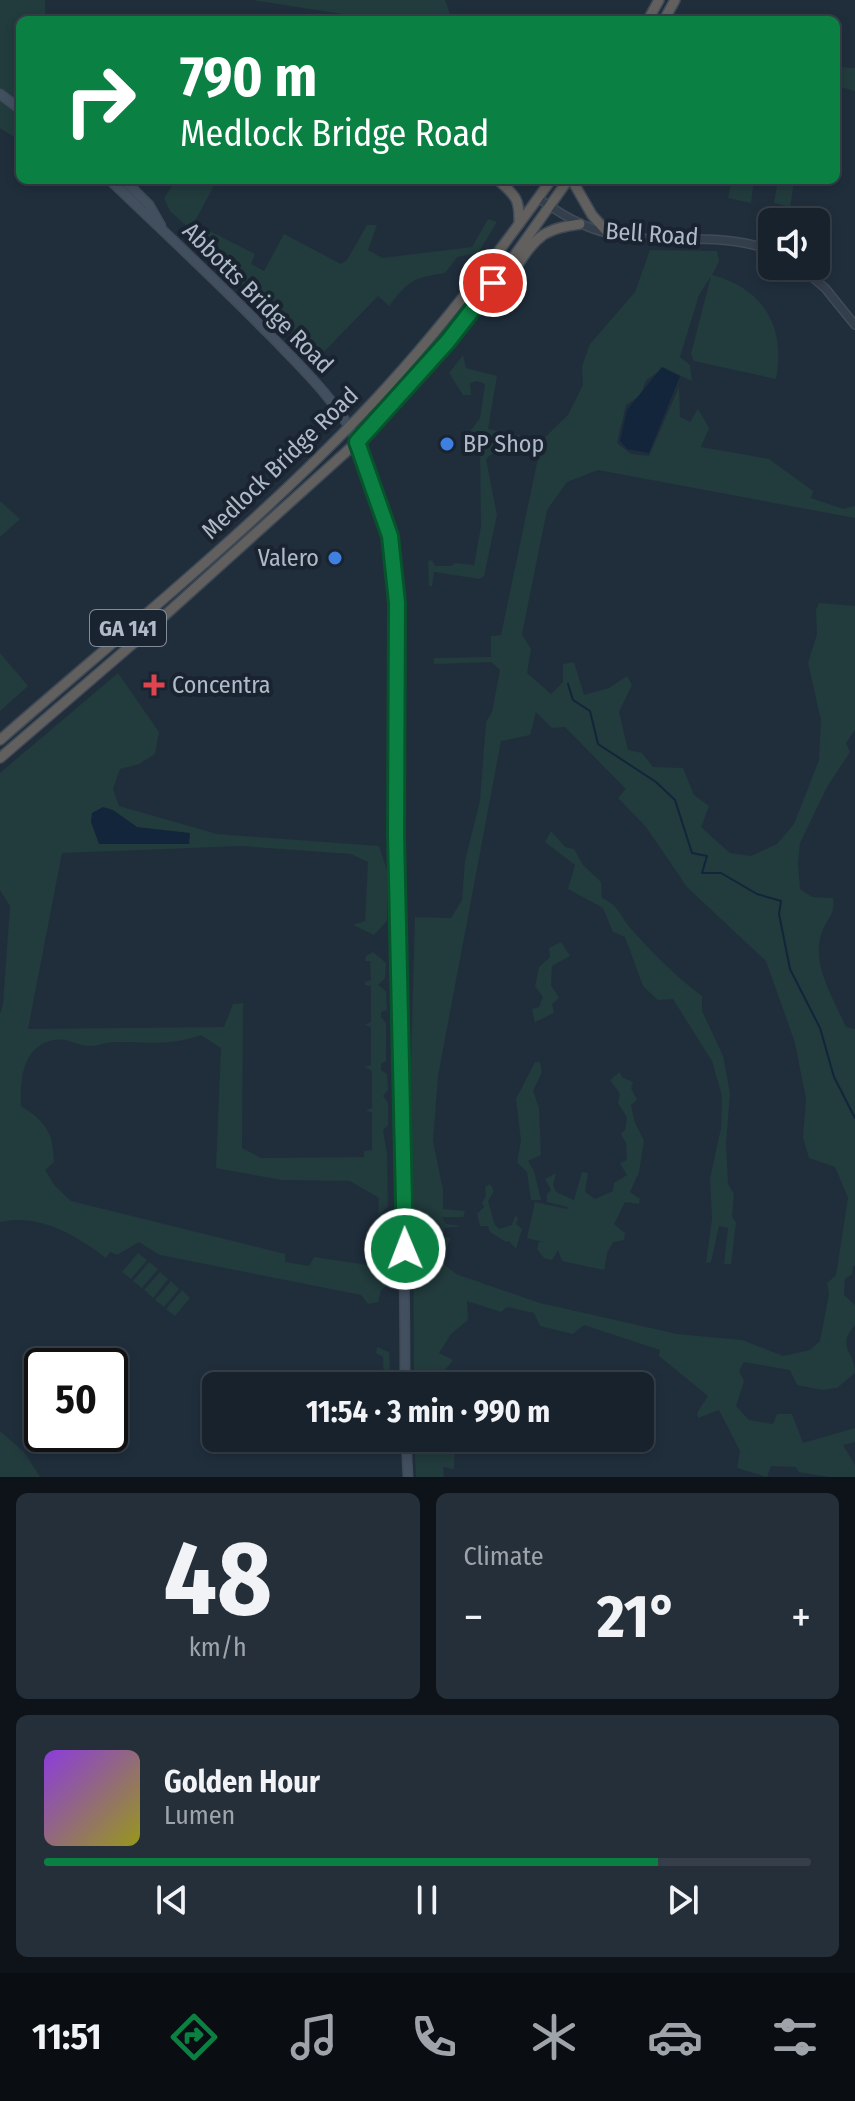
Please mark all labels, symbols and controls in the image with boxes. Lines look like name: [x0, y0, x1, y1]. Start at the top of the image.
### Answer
text: 790 m: [180, 44, 317, 111]
icon: right: [48, 48, 152, 152]
text: Medlock Bridge Road: [180, 112, 489, 156]
map controls: [758, 208, 830, 280]
button: sound: [758, 208, 830, 280]
street label: Abbotts Bridge Road: [177, 217, 339, 379]
street label: Bell Road: [605, 217, 699, 251]
pin: [459, 249, 527, 317]
icon: arrive: [471, 261, 515, 305]
street label: Medlock Bridge Road: [196, 381, 364, 545]
place label: BP Shop: [463, 430, 544, 458]
marker: BP Shop: [438, 435, 456, 453]
place label: Valero: [258, 544, 319, 572]
marker: Valero: [326, 549, 344, 567]
road number: GA 141: [90, 610, 166, 646]
place label: Concentra: [172, 671, 271, 699]
marker: Concentra: [143, 674, 165, 696]
position arrow: [363, 1207, 447, 1291]
speed limit sign: 50: [24, 1348, 128, 1452]
text: 11:54 · 3 min · 990 m: [306, 1394, 550, 1430]
text: 48: [164, 1517, 272, 1642]
text: Climate: [464, 1541, 544, 1572]
text: 21°: [597, 1581, 677, 1653]
text: −: [464, 1591, 483, 1644]
text: +: [791, 1591, 811, 1644]
text: km/h: [189, 1632, 247, 1663]
text: Golden Hour: [164, 1764, 320, 1800]
text: Lumen: [164, 1800, 235, 1831]
icon: previous: [150, 1878, 194, 1922]
icon: pause: [405, 1878, 449, 1922]
icon: next: [661, 1878, 705, 1922]
icon: directions: [166, 2009, 222, 2065]
icon: music: [286, 2009, 342, 2065]
icon: phone: [406, 2009, 462, 2065]
icon: climate: [526, 2009, 582, 2065]
icon: car: [647, 2009, 703, 2065]
icon: filters: [767, 2009, 823, 2065]
text: 11:51: [32, 2015, 101, 2059]

